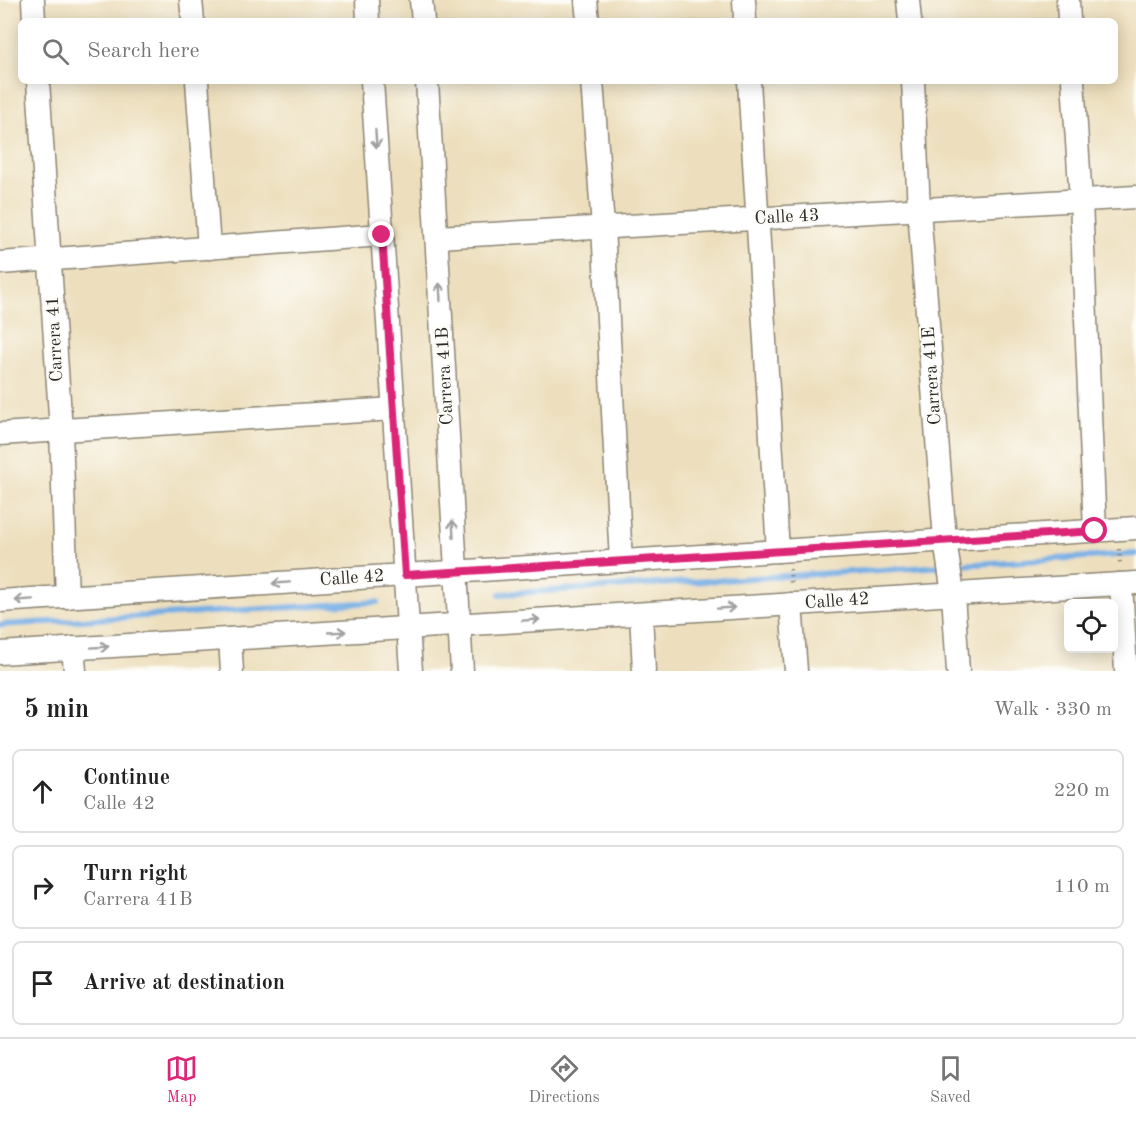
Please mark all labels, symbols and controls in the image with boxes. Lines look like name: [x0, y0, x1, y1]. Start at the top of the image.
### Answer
search box: [18, 18, 1118, 84]
icon: search: [39, 35, 72, 68]
text: Search here: [87, 40, 200, 62]
one-way arrow: [371, 129, 382, 149]
street label: Calle 43: [754, 206, 820, 228]
route end: [368, 221, 394, 247]
one-way arrow: [434, 283, 445, 303]
street label: Carrera 41: [44, 295, 66, 383]
street label: Carrera 41B: [433, 326, 457, 426]
street label: Carrera 41E: [920, 326, 944, 426]
route start: [1081, 517, 1107, 543]
one-way arrow: [448, 519, 459, 539]
street label: Calle 42: [319, 567, 385, 589]
one-way arrow: [272, 578, 292, 589]
street label: Calle 42: [804, 590, 870, 612]
one-way arrow: [14, 594, 34, 605]
map controls: [1064, 599, 1118, 653]
button: locate: [1064, 599, 1118, 653]
one-way arrow: [716, 603, 736, 614]
one-way arrow: [521, 615, 541, 626]
one-way arrow: [326, 627, 346, 638]
one-way arrow: [90, 641, 110, 652]
text: 5 min: [24, 697, 89, 723]
text: Walk · 330 m: [993, 700, 1112, 720]
text: Continue: [83, 767, 170, 789]
icon: ahead: [26, 775, 59, 808]
text: 220 m: [1054, 781, 1110, 801]
text: Calle 42: [83, 794, 155, 814]
text: Turn right: [83, 863, 187, 885]
icon: right: [26, 871, 59, 904]
text: 110 m: [1054, 877, 1110, 897]
text: Carrera 41B: [83, 890, 193, 910]
icon: arrive: [26, 967, 59, 1000]
text: Arrive at destination: [83, 972, 285, 994]
tab: Map: [165, 1052, 198, 1108]
tab: Directions: [529, 1052, 600, 1108]
tab: Saved: [930, 1052, 971, 1108]

